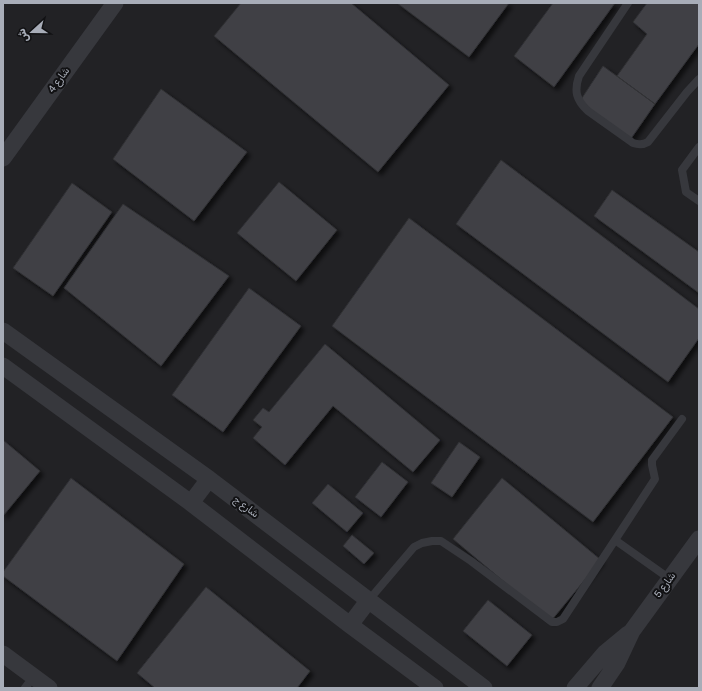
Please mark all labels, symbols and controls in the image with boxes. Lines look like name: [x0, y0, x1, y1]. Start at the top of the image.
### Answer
north arrow: [12, 12, 52, 52]
text: ش: [15, 27, 32, 44]
street label: شارع 4: [46, 65, 73, 96]
street label: شارع ج: [230, 494, 261, 521]
street label: شارع 5: [652, 570, 679, 601]

